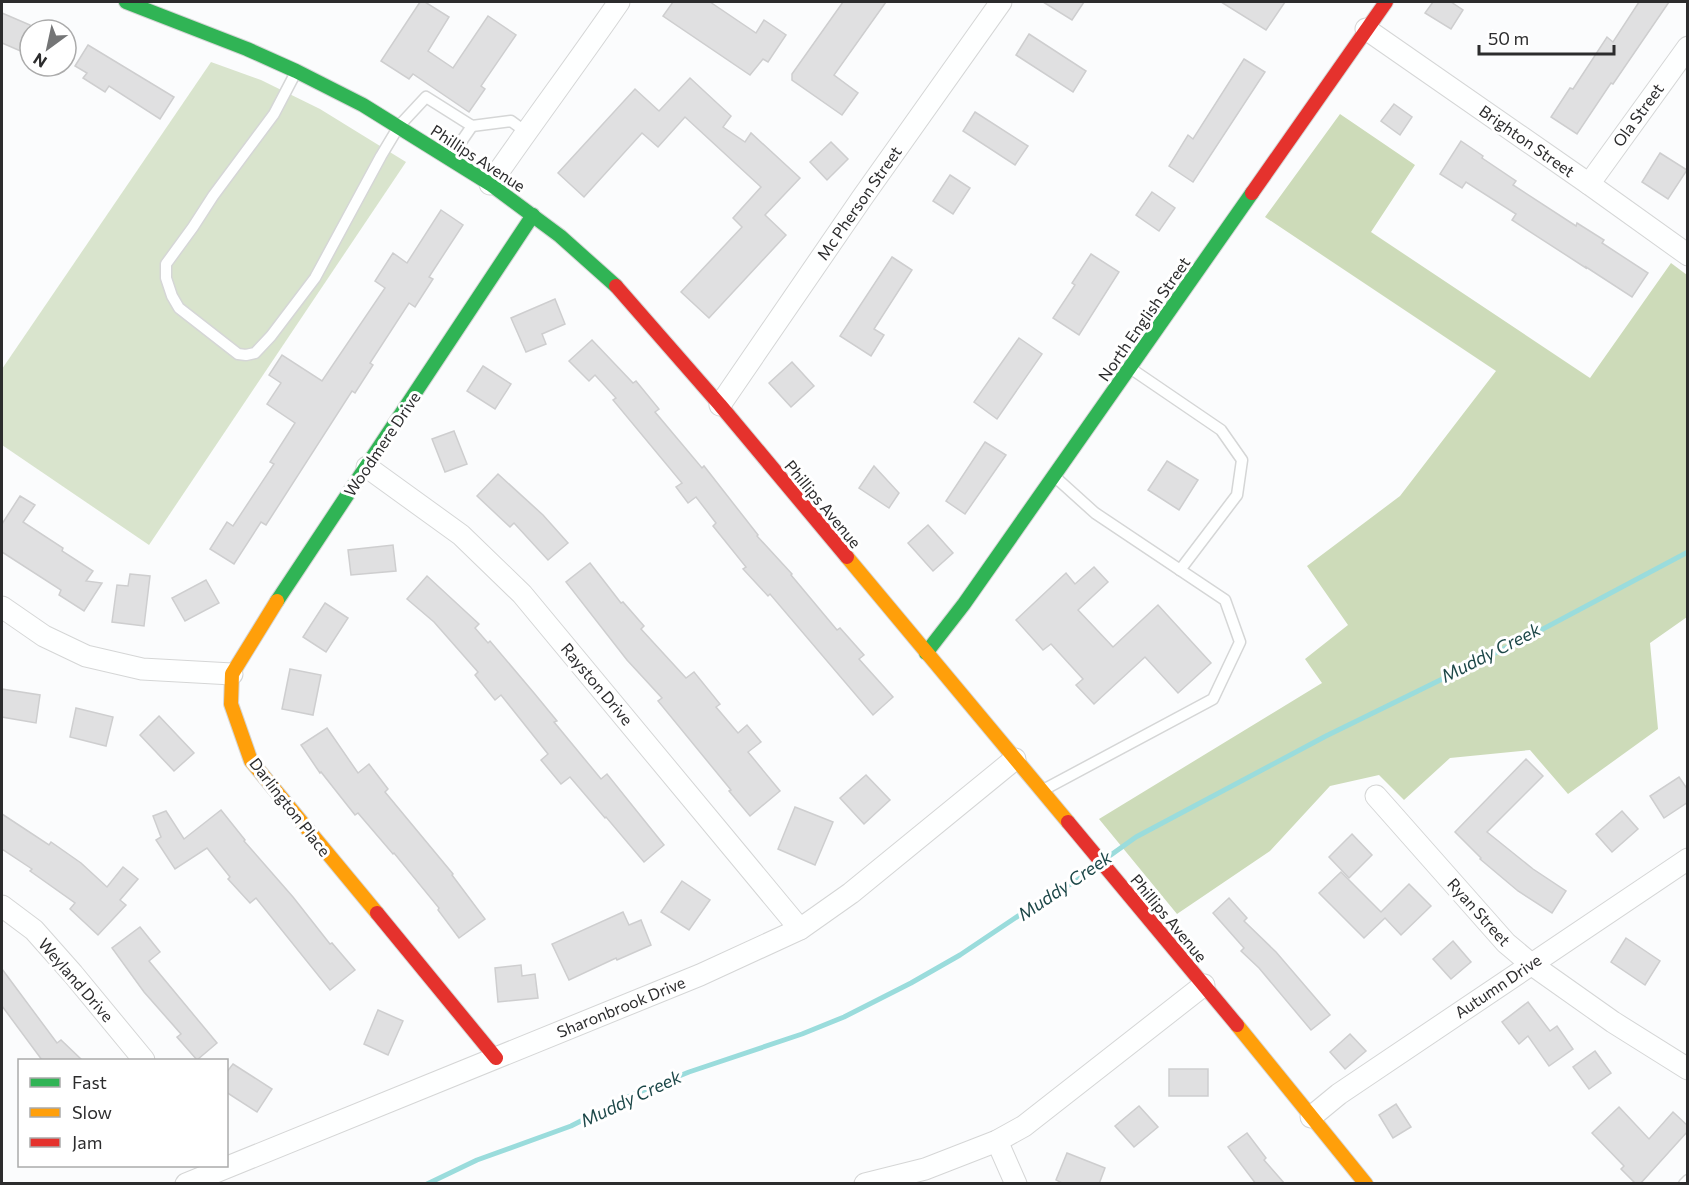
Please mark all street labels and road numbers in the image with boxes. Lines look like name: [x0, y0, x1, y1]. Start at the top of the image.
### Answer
street label: Ola Street: [1608, 79, 1667, 150]
street label: Brighton Street: [1476, 101, 1579, 181]
street label: Phillips Avenue: [428, 120, 529, 195]
street label: Mc Pherson Street: [812, 142, 905, 263]
street label: North English Street: [1094, 253, 1194, 384]
street label: Woodmere Drive: [340, 388, 424, 500]
street label: Phillips Avenue: [781, 456, 866, 551]
street label: Rayston Drive: [558, 639, 637, 729]
street label: Darlington Place: [246, 754, 335, 860]
street label: Phillips Avenue: [1127, 870, 1212, 965]
street label: Ryan Street: [1444, 874, 1515, 950]
street label: Weyland Drive: [35, 934, 118, 1025]
street label: Autumn Drive: [1451, 950, 1545, 1021]
street label: Sharonbrook Drive: [554, 972, 688, 1041]

